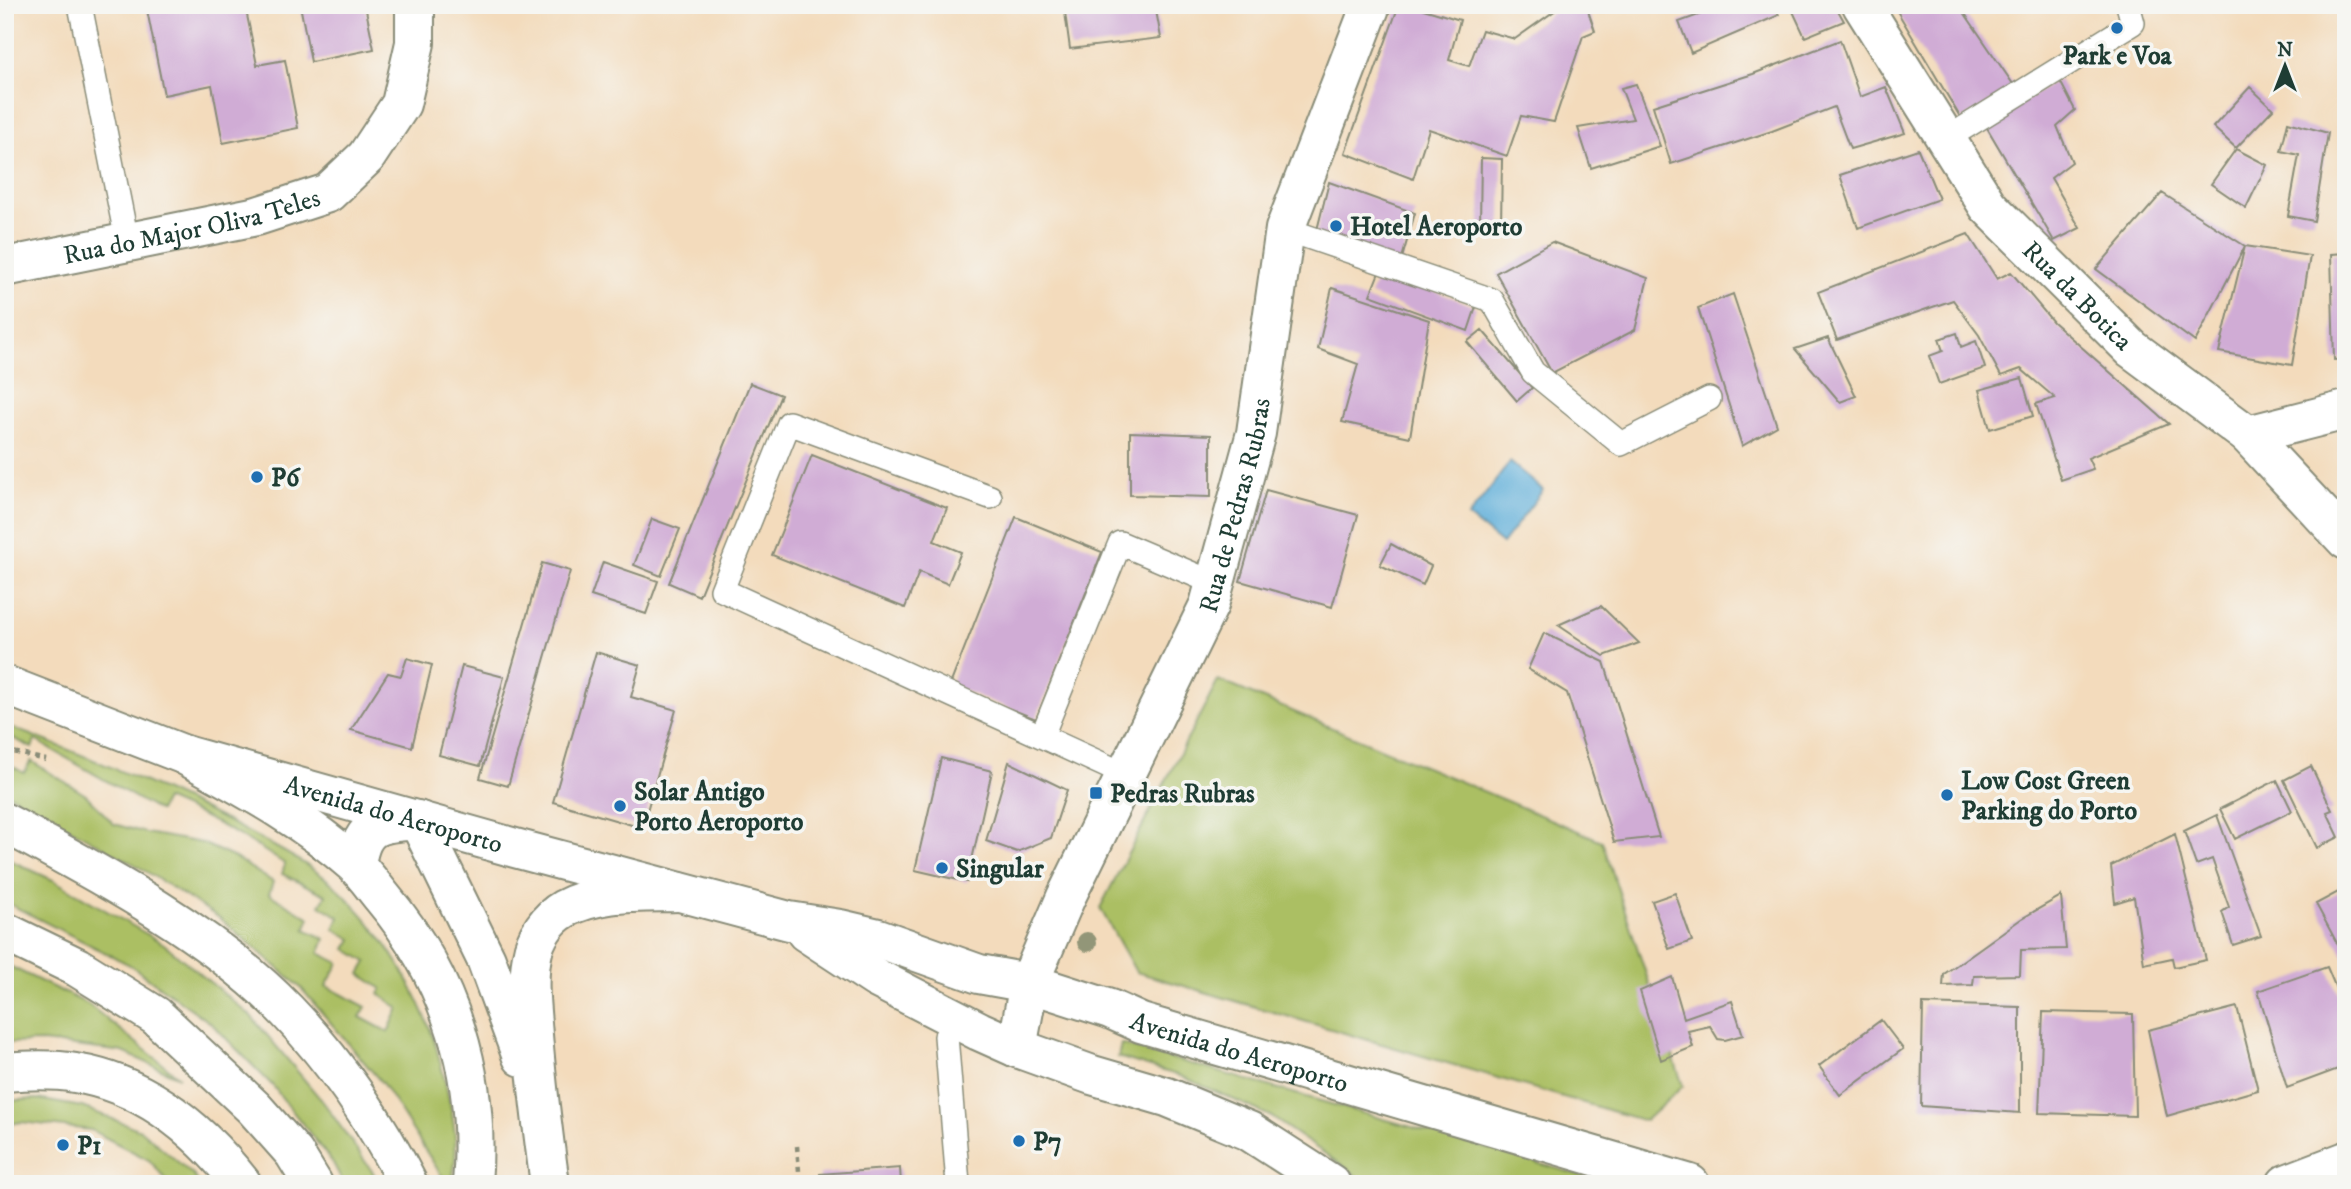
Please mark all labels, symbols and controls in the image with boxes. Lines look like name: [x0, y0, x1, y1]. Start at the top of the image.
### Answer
marker: Park e Voa: [2109, 20, 2125, 36]
north arrow: [2250, 32, 2320, 102]
text: N: [2277, 39, 2293, 62]
place label: Park e Voa: [2062, 40, 2173, 73]
street label: Rua do Major Oliva Teles: [61, 182, 324, 273]
place label: Hotel Aeroporto: [1350, 211, 1523, 244]
marker: Hotel Aeroporto: [1328, 218, 1344, 234]
street label: Rua da Botica: [2015, 234, 2139, 358]
street label: Rua de Pedras Rubras: [1193, 396, 1279, 617]
place label: P6: [271, 462, 301, 495]
marker: P6: [249, 469, 265, 485]
place label: Low Cost Green Parking do Porto: [1961, 765, 2137, 828]
street label: Avenida do Aeroporto: [280, 769, 506, 862]
place label: Solar Antigo Porto Aeroporto: [634, 776, 804, 839]
place label: Pedras Rubras: [1110, 778, 1255, 811]
marker: Pedras Rubras: [1088, 785, 1104, 801]
marker: Low Cost Green Parking do Porto: [1939, 787, 1955, 803]
marker: Solar Antigo Porto Aeroporto: [612, 798, 628, 814]
place label: Singular: [956, 853, 1044, 886]
marker: Singular: [934, 860, 950, 876]
street label: Avenida do Aeroporto: [1124, 1005, 1352, 1101]
place label: P7: [1033, 1126, 1062, 1159]
place label: P1: [77, 1130, 102, 1163]
marker: P7: [1011, 1133, 1027, 1149]
marker: P1: [55, 1137, 71, 1153]

